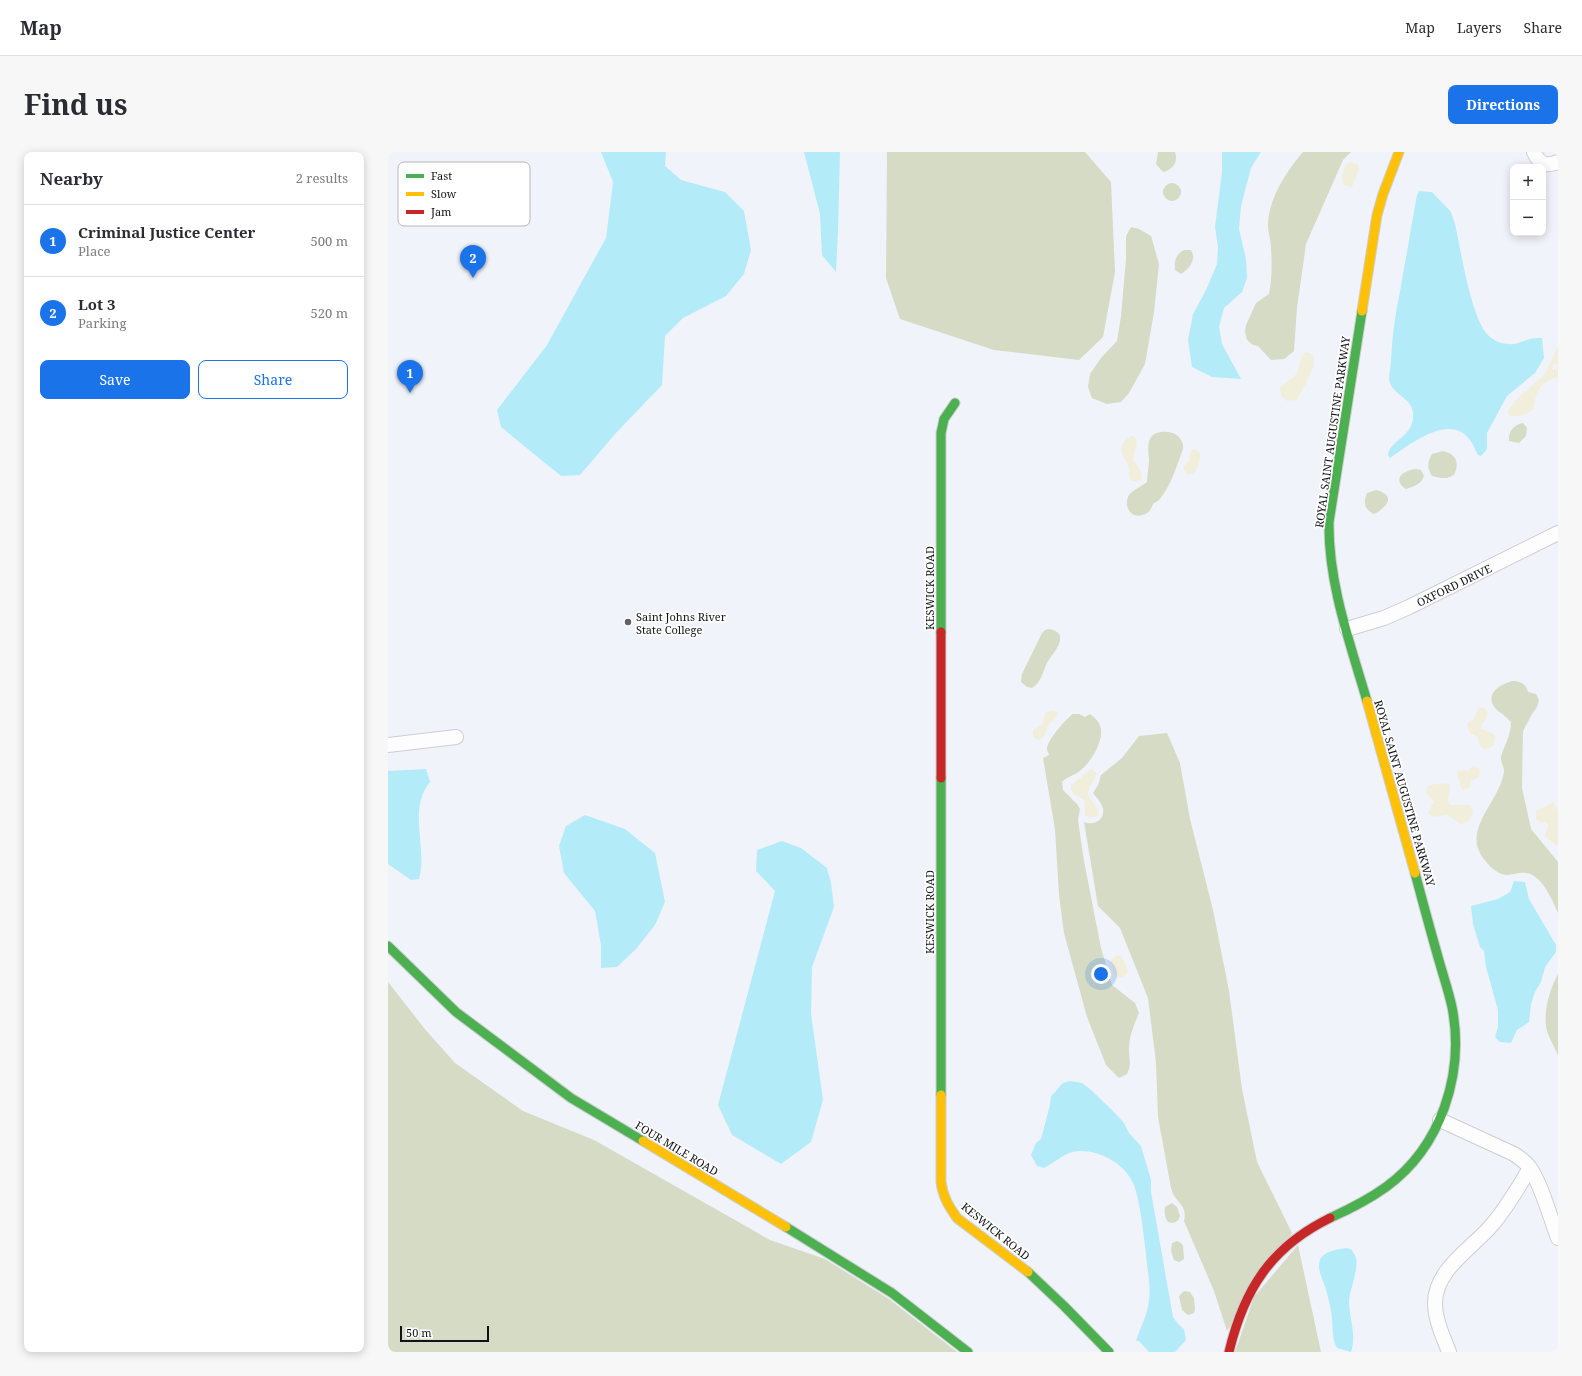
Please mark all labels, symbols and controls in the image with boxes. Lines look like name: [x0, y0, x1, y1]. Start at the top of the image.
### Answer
text: Map: [20, 15, 62, 41]
text: Map: [1405, 18, 1435, 37]
text: Layers: [1457, 18, 1502, 37]
text: Share: [1524, 18, 1562, 37]
text: Find us: [24, 85, 128, 123]
button: Directions: [1448, 85, 1558, 124]
legend: [398, 162, 530, 226]
map controls: [1510, 164, 1546, 236]
button: +: [1510, 164, 1546, 200]
text: Nearby: [40, 167, 103, 190]
text: Fast: [431, 168, 452, 183]
text: 2 results: [296, 169, 348, 187]
text: Slow: [431, 186, 457, 201]
button: −: [1510, 200, 1546, 236]
text: Jam: [430, 204, 452, 219]
text: Criminal Justice Center: [78, 222, 255, 242]
text: 1: [49, 232, 57, 250]
text: 500 m: [311, 232, 348, 250]
text: Place: [78, 242, 111, 260]
pin: 2: [460, 245, 486, 278]
text: Lot 3: [78, 294, 115, 314]
text: 2: [49, 304, 57, 322]
text: 520 m: [311, 304, 348, 322]
text: Parking: [78, 314, 126, 332]
street label: ROYAL SAINT AUGUSTINE PARKWAY: [1311, 335, 1353, 529]
button: Save: [40, 360, 190, 399]
button: Share: [198, 360, 348, 399]
pin: 1: [397, 360, 423, 393]
street label: KESWICK ROAD: [922, 546, 937, 630]
street label: OXFORD DRIVE: [1414, 560, 1494, 610]
place label: Saint Johns River State College: [636, 609, 727, 637]
marker: Saint Johns River State College: [623, 617, 633, 627]
street label: ROYAL SAINT AUGUSTINE PARKWAY: [1371, 698, 1439, 888]
street label: KESWICK ROAD: [922, 870, 937, 954]
your location: [1091, 964, 1111, 984]
street label: FOUR MILE ROAD: [633, 1117, 721, 1179]
street label: KESWICK ROAD: [959, 1199, 1033, 1263]
scale bar: [400, 1324, 489, 1343]
text: 50 m: [406, 1325, 432, 1340]

